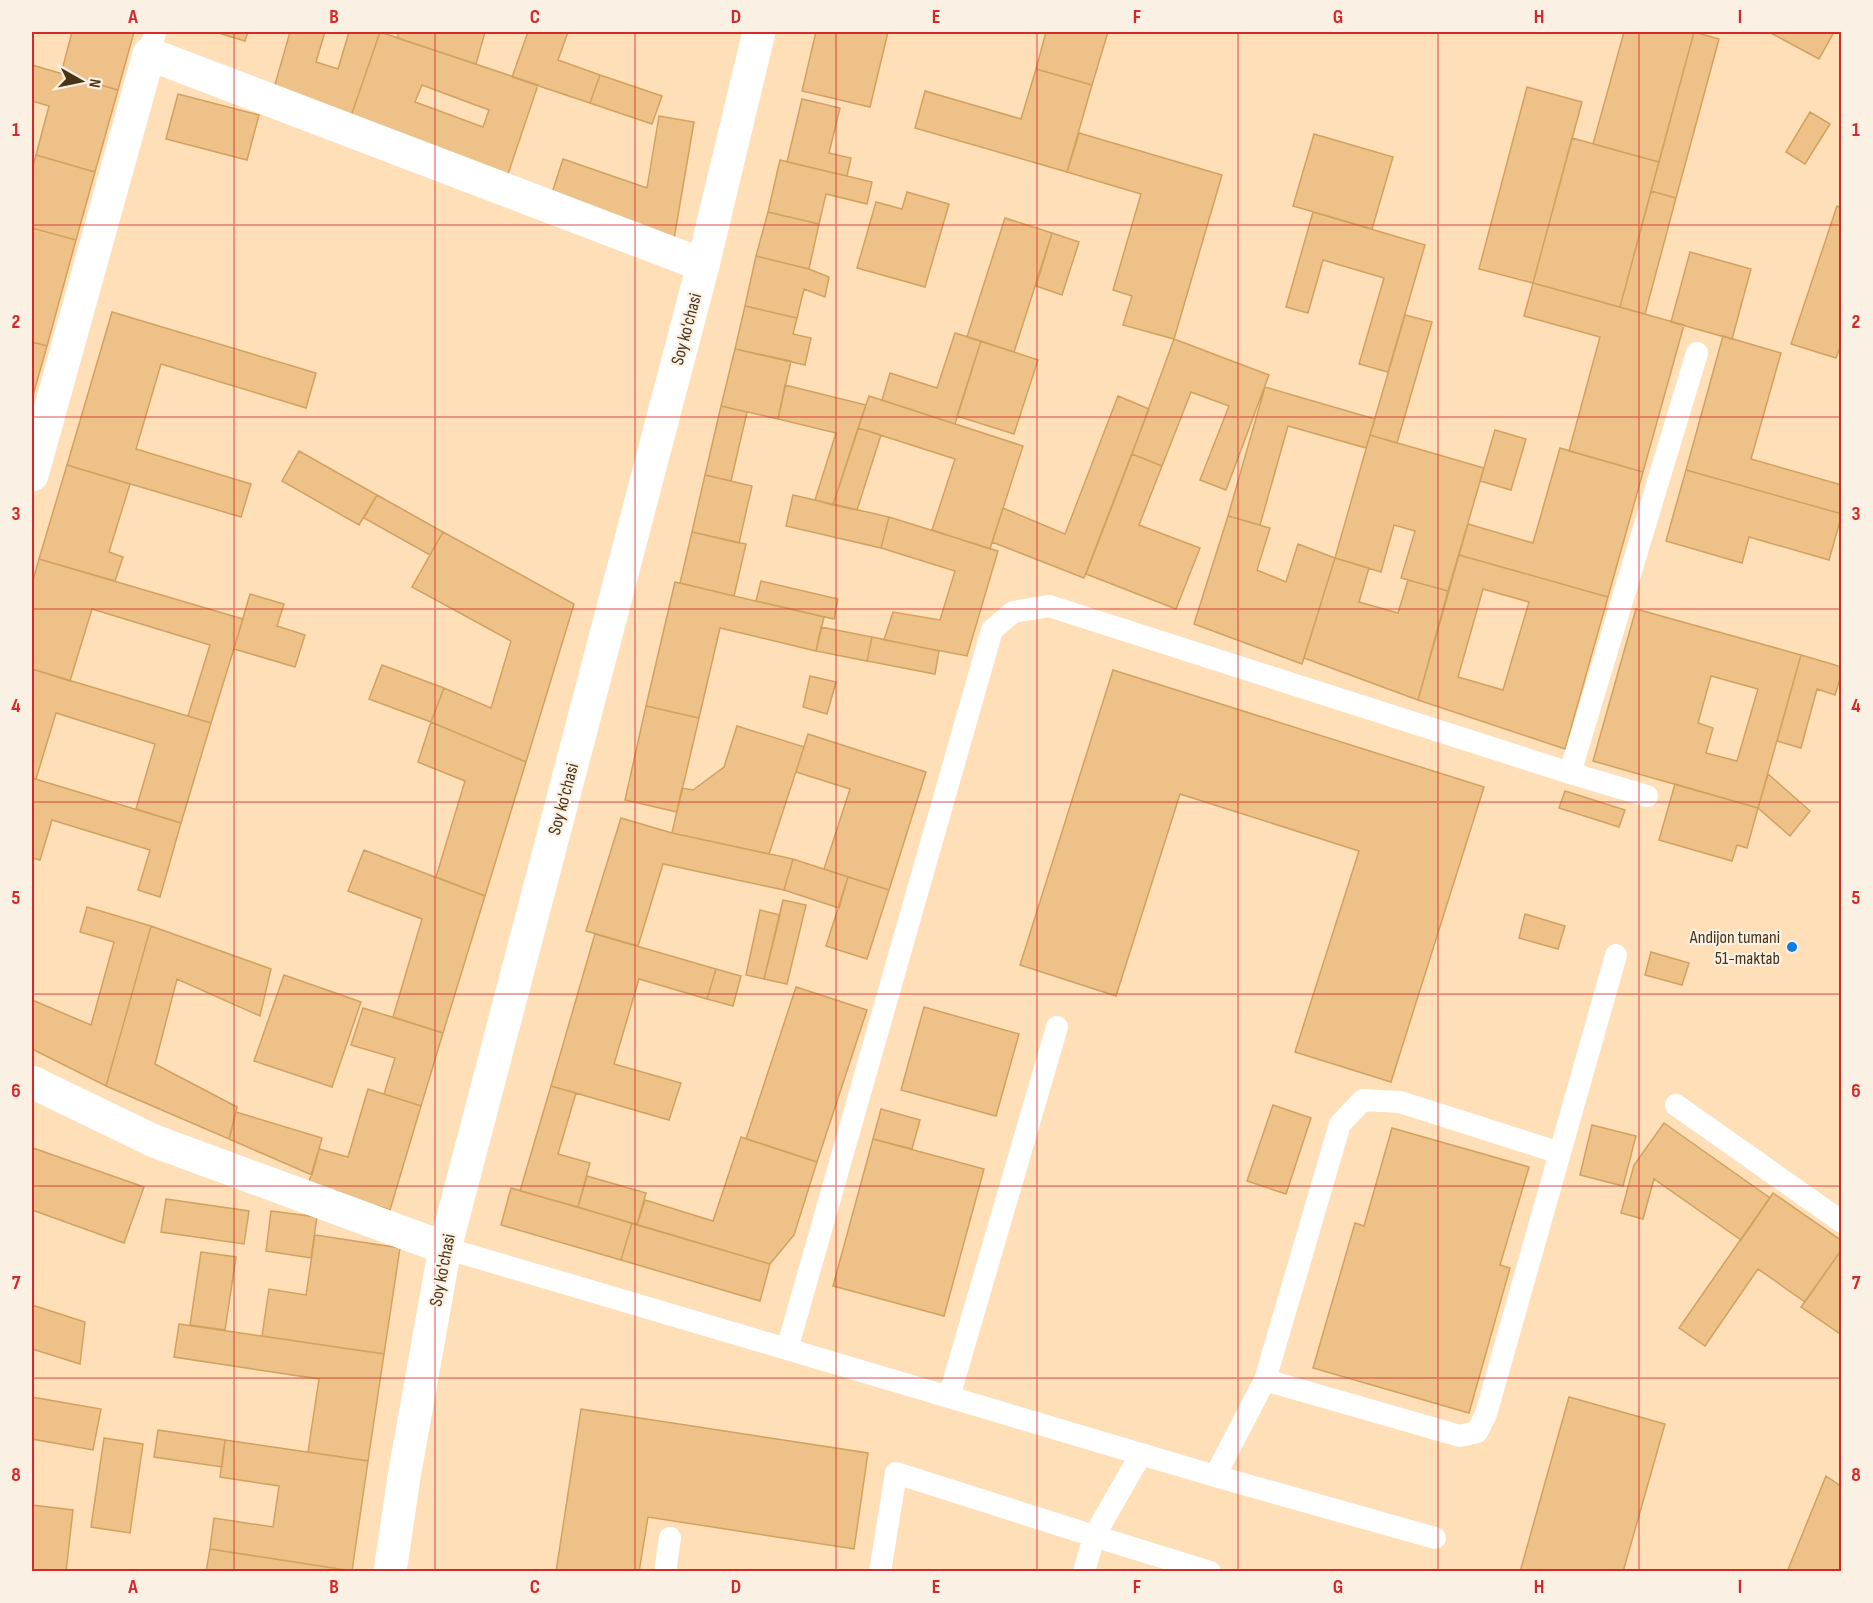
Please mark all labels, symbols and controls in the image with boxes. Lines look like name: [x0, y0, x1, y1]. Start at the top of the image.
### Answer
text: A: [127, 5, 138, 29]
text: B: [329, 5, 339, 29]
text: C: [530, 5, 540, 29]
text: D: [731, 5, 741, 29]
text: E: [932, 5, 940, 29]
text: F: [1133, 5, 1141, 29]
text: G: [1333, 5, 1343, 29]
text: H: [1534, 5, 1544, 29]
text: I: [1738, 5, 1742, 29]
north arrow: [51, 51, 111, 111]
text: N: [84, 77, 104, 89]
text: 1: [12, 118, 20, 142]
text: 1: [1852, 118, 1860, 142]
street label: Soy ko'chasi: [667, 291, 706, 367]
text: 2: [12, 310, 20, 334]
text: 2: [1852, 310, 1860, 334]
text: 3: [12, 502, 21, 526]
text: 3: [1852, 502, 1861, 526]
text: 4: [11, 694, 21, 718]
text: 4: [1851, 694, 1861, 718]
street label: Soy ko'chasi: [544, 761, 583, 837]
text: 5: [12, 886, 21, 910]
text: 5: [1852, 886, 1861, 910]
place label: Andijon tumani 51-maktab: [1689, 927, 1780, 969]
marker: Andijon tumani 51-maktab: [1785, 940, 1799, 954]
text: 6: [11, 1079, 21, 1103]
text: 6: [1851, 1079, 1861, 1103]
street label: Soy ko'chasi: [425, 1232, 460, 1308]
text: 7: [12, 1271, 21, 1295]
text: 7: [1852, 1271, 1861, 1295]
text: 8: [11, 1463, 21, 1487]
text: 8: [1851, 1463, 1861, 1487]
text: A: [127, 1575, 138, 1599]
text: B: [329, 1575, 339, 1599]
text: C: [530, 1575, 540, 1599]
text: D: [731, 1575, 741, 1599]
text: E: [932, 1575, 940, 1599]
text: F: [1133, 1575, 1141, 1599]
text: G: [1333, 1575, 1343, 1599]
text: H: [1534, 1575, 1544, 1599]
text: I: [1738, 1575, 1742, 1599]

